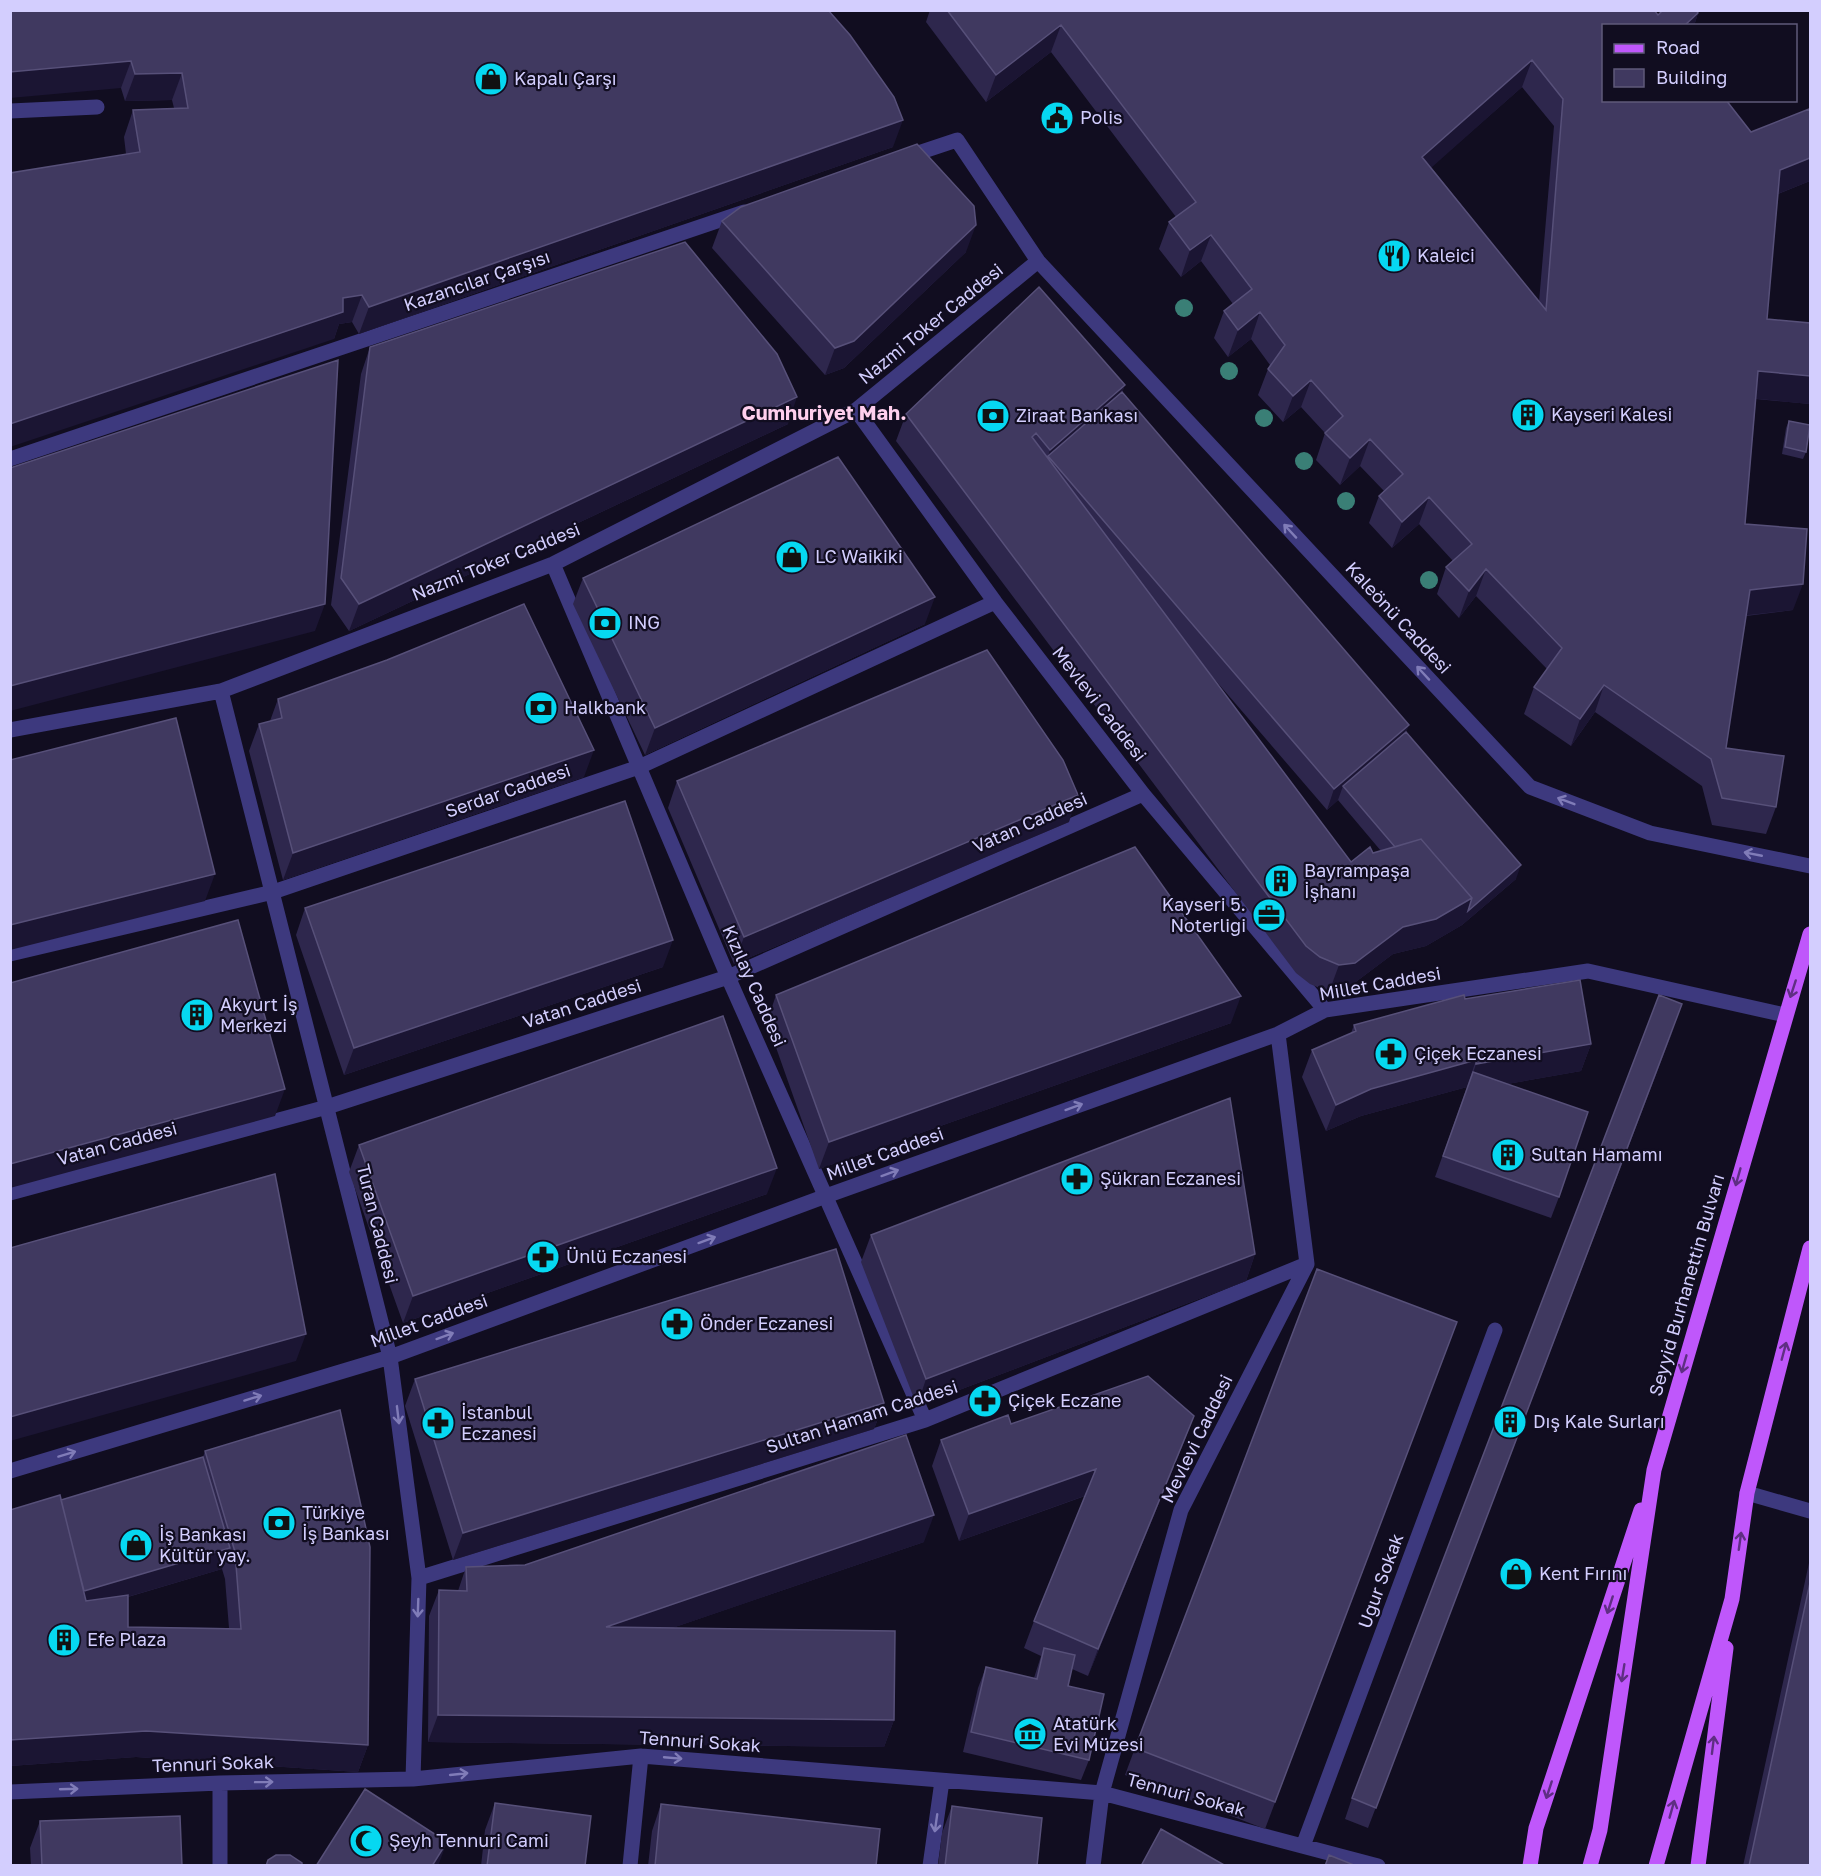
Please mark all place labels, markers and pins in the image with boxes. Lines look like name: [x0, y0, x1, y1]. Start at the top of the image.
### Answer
shop icon: Kapalı Çarşı: [473, 61, 509, 97]
place label: Kapalı Çarşı: [514, 67, 617, 89]
public building icon: Polis: [1039, 100, 1075, 136]
place label: Polis: [1080, 106, 1123, 128]
restaurant icon: Kaleici: [1376, 238, 1412, 274]
place label: Kaleici: [1417, 244, 1475, 266]
building icon: Kayseri Kalesi: [1510, 397, 1546, 433]
bank icon: Ziraat Bankası: [975, 398, 1011, 434]
place label: Kayseri Kalesi: [1551, 403, 1672, 425]
place label: Ziraat Bankası: [1016, 404, 1138, 426]
shop icon: LC Waikiki: [774, 539, 810, 575]
place label: LC Waikiki: [815, 545, 903, 567]
bank icon: ING: [587, 605, 623, 641]
place label: ING: [628, 611, 660, 633]
bank icon: Halkbank: [523, 690, 559, 726]
place label: Halkbank: [564, 696, 646, 718]
place label: Bayrampaşa İşhanı: [1304, 859, 1410, 902]
building icon: Bayrampaşa İşhanı: [1263, 863, 1299, 899]
place label: Kayseri 5. Noterliği: [1162, 893, 1246, 936]
office icon: Kayseri 5. Noterliği: [1251, 897, 1287, 933]
place label: Akyurt İş Merkezi: [220, 993, 298, 1036]
building icon: Akyurt İş Merkezi: [179, 997, 215, 1033]
pharmacy icon: Çiçek Eczanesi: [1373, 1036, 1409, 1072]
place label: Çiçek Eczanesi: [1414, 1042, 1542, 1064]
building icon: Sultan Hamamı: [1490, 1137, 1526, 1173]
place label: Sultan Hamamı: [1531, 1143, 1662, 1165]
pharmacy icon: Şükran Eczanesi: [1059, 1161, 1095, 1197]
place label: Şükran Eczanesi: [1100, 1167, 1241, 1189]
pharmacy icon: Ünlü Eczanesi: [525, 1239, 561, 1275]
place label: Ünlü Eczanesi: [566, 1245, 687, 1267]
pharmacy icon: Önder Eczanesi: [659, 1306, 695, 1342]
place label: Önder Eczanesi: [700, 1312, 833, 1334]
pharmacy icon: Çiçek Eczane: [967, 1383, 1003, 1419]
place label: Çiçek Eczane: [1008, 1389, 1121, 1411]
place label: İstanbul Eczanesi: [461, 1401, 537, 1444]
building icon: Dış Kale Surları: [1492, 1404, 1528, 1440]
pharmacy icon: İstanbul Eczanesi: [420, 1405, 456, 1441]
place label: Dış Kale Surları: [1533, 1410, 1665, 1432]
place label: Türkiye İş Bankası: [302, 1501, 390, 1544]
bank icon: Türkiye İş Bankası: [261, 1505, 297, 1541]
place label: İş Bankası Kültür yay.: [159, 1523, 251, 1566]
shop icon: İş Bankası Kültür yay.: [118, 1527, 154, 1563]
shop icon: Kent Fırını: [1498, 1556, 1534, 1592]
place label: Kent Fırını: [1539, 1562, 1627, 1584]
building icon: Efe Plaza: [46, 1622, 82, 1658]
place label: Efe Plaza: [87, 1628, 166, 1650]
place label: Atatürk Evi Müzesi: [1053, 1712, 1144, 1755]
museum icon: Atatürk Evi Müzesi: [1012, 1716, 1048, 1752]
mosque icon: Şeyh Tennuri Cami: [348, 1823, 384, 1859]
place label: Şeyh Tennuri Cami: [389, 1829, 549, 1851]

